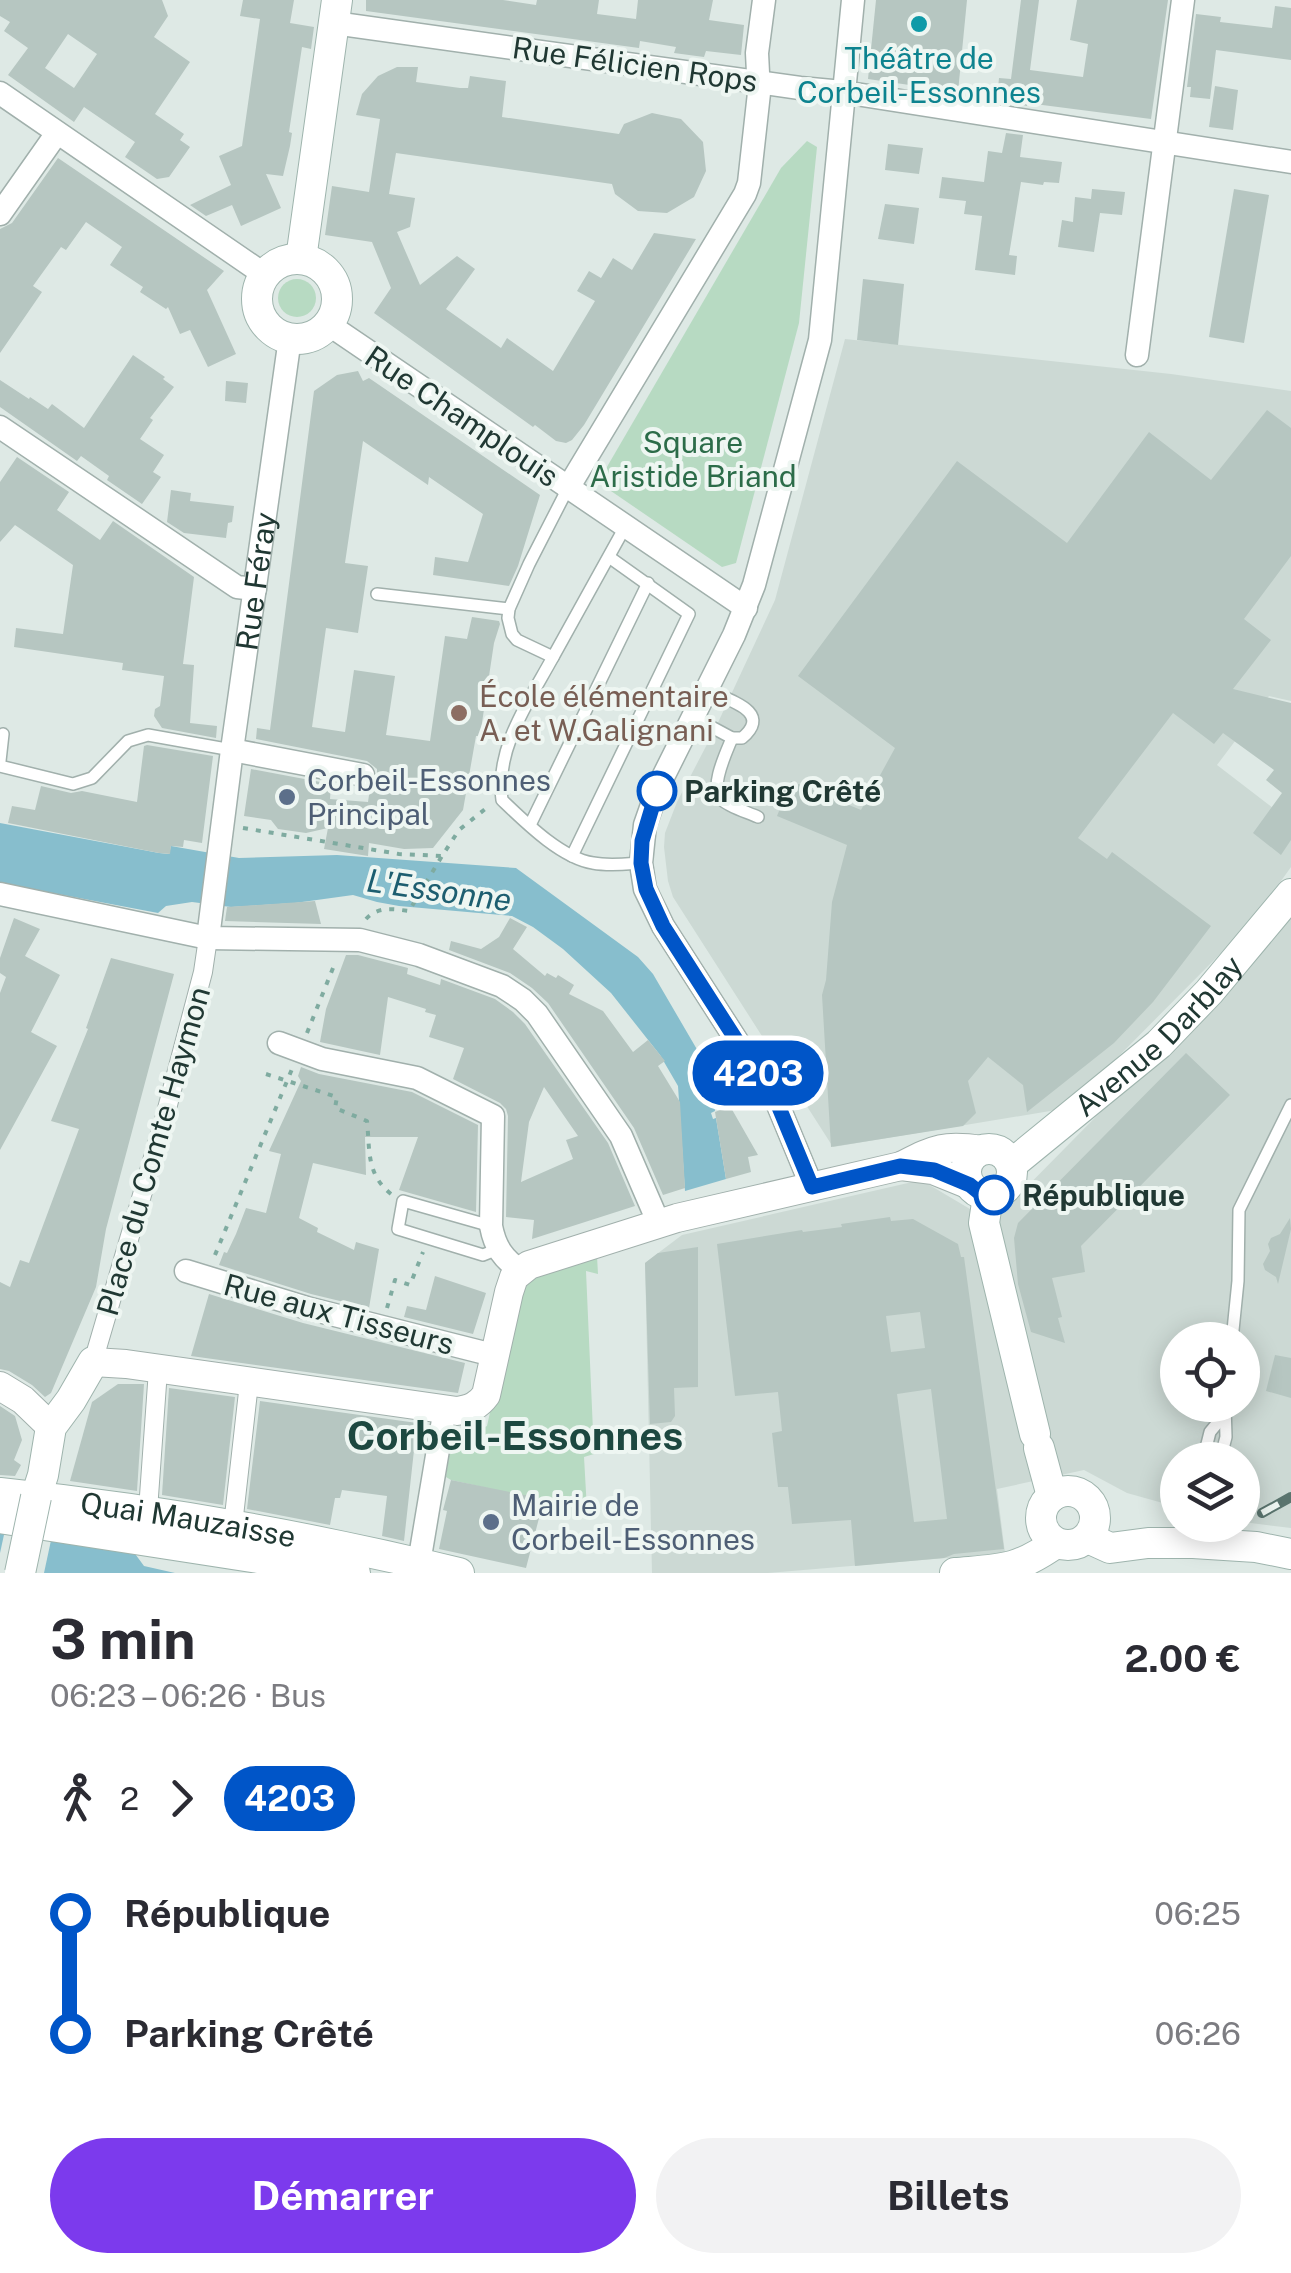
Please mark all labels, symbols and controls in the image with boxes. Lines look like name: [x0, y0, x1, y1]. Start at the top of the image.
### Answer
marker: Théâtre de Corbeil-Essonnes: [908, 13, 930, 35]
street label: Rue Félicien Rops: [510, 29, 760, 99]
place label: Théâtre de Corbeil-Essonnes: [797, 40, 1041, 110]
street label: Rue Champlouis: [359, 338, 565, 494]
park label: Square Aristide Briand: [589, 424, 797, 494]
street label: Rue Féray: [228, 510, 283, 653]
place label: École élémentaire A. et W.Galignani: [479, 678, 729, 748]
marker: École élémentaire A. et W.Galignani: [448, 702, 470, 724]
place label: Corbeil-Essonnes Principal: [307, 762, 551, 832]
marker: Parking Crêté: [638, 772, 676, 810]
place label: Parking Crêté: [684, 773, 881, 809]
marker: Corbeil-Essonnes Principal: [276, 786, 298, 808]
water label: L'Essonne: [364, 862, 514, 918]
street label: Avenue Darblay: [1067, 948, 1250, 1124]
street label: Place du Comte Haymon: [89, 982, 217, 1320]
line badge: 4203: [688, 1040, 828, 1106]
text: 4203: [713, 1053, 803, 1094]
marker: République: [975, 1176, 1013, 1214]
place label: République: [1022, 1177, 1185, 1213]
street label: Rue aux Tisseurs: [220, 1266, 458, 1362]
map controls: [1160, 1322, 1260, 1542]
button: locate: [1160, 1322, 1260, 1422]
district label: Corbeil-Essonnes: [347, 1412, 683, 1459]
button: layers: [1160, 1442, 1260, 1542]
street label: Quai Mauzaisse: [78, 1484, 299, 1555]
place label: Mairie de Corbeil-Essonnes: [511, 1487, 755, 1557]
marker: Mairie de Corbeil-Essonnes: [480, 1511, 502, 1533]
text: 3 min: [50, 1607, 196, 1671]
text: 2.00 €: [1124, 1636, 1241, 1681]
text: 06:23 – 06:26 · Bus: [50, 1677, 326, 1714]
icon: walk: [50, 1771, 105, 1826]
icon: forward: [154, 1771, 209, 1826]
text: 4203: [244, 1778, 335, 1819]
text: 2: [120, 1780, 139, 1817]
text: République: [124, 1891, 330, 1936]
text: 06:25: [1154, 1895, 1241, 1932]
text: Parking Crêté: [124, 2011, 374, 2056]
text: 06:26: [1155, 2015, 1241, 2052]
button: Démarrer: [50, 2138, 636, 2253]
button: Billets: [656, 2138, 1241, 2253]

